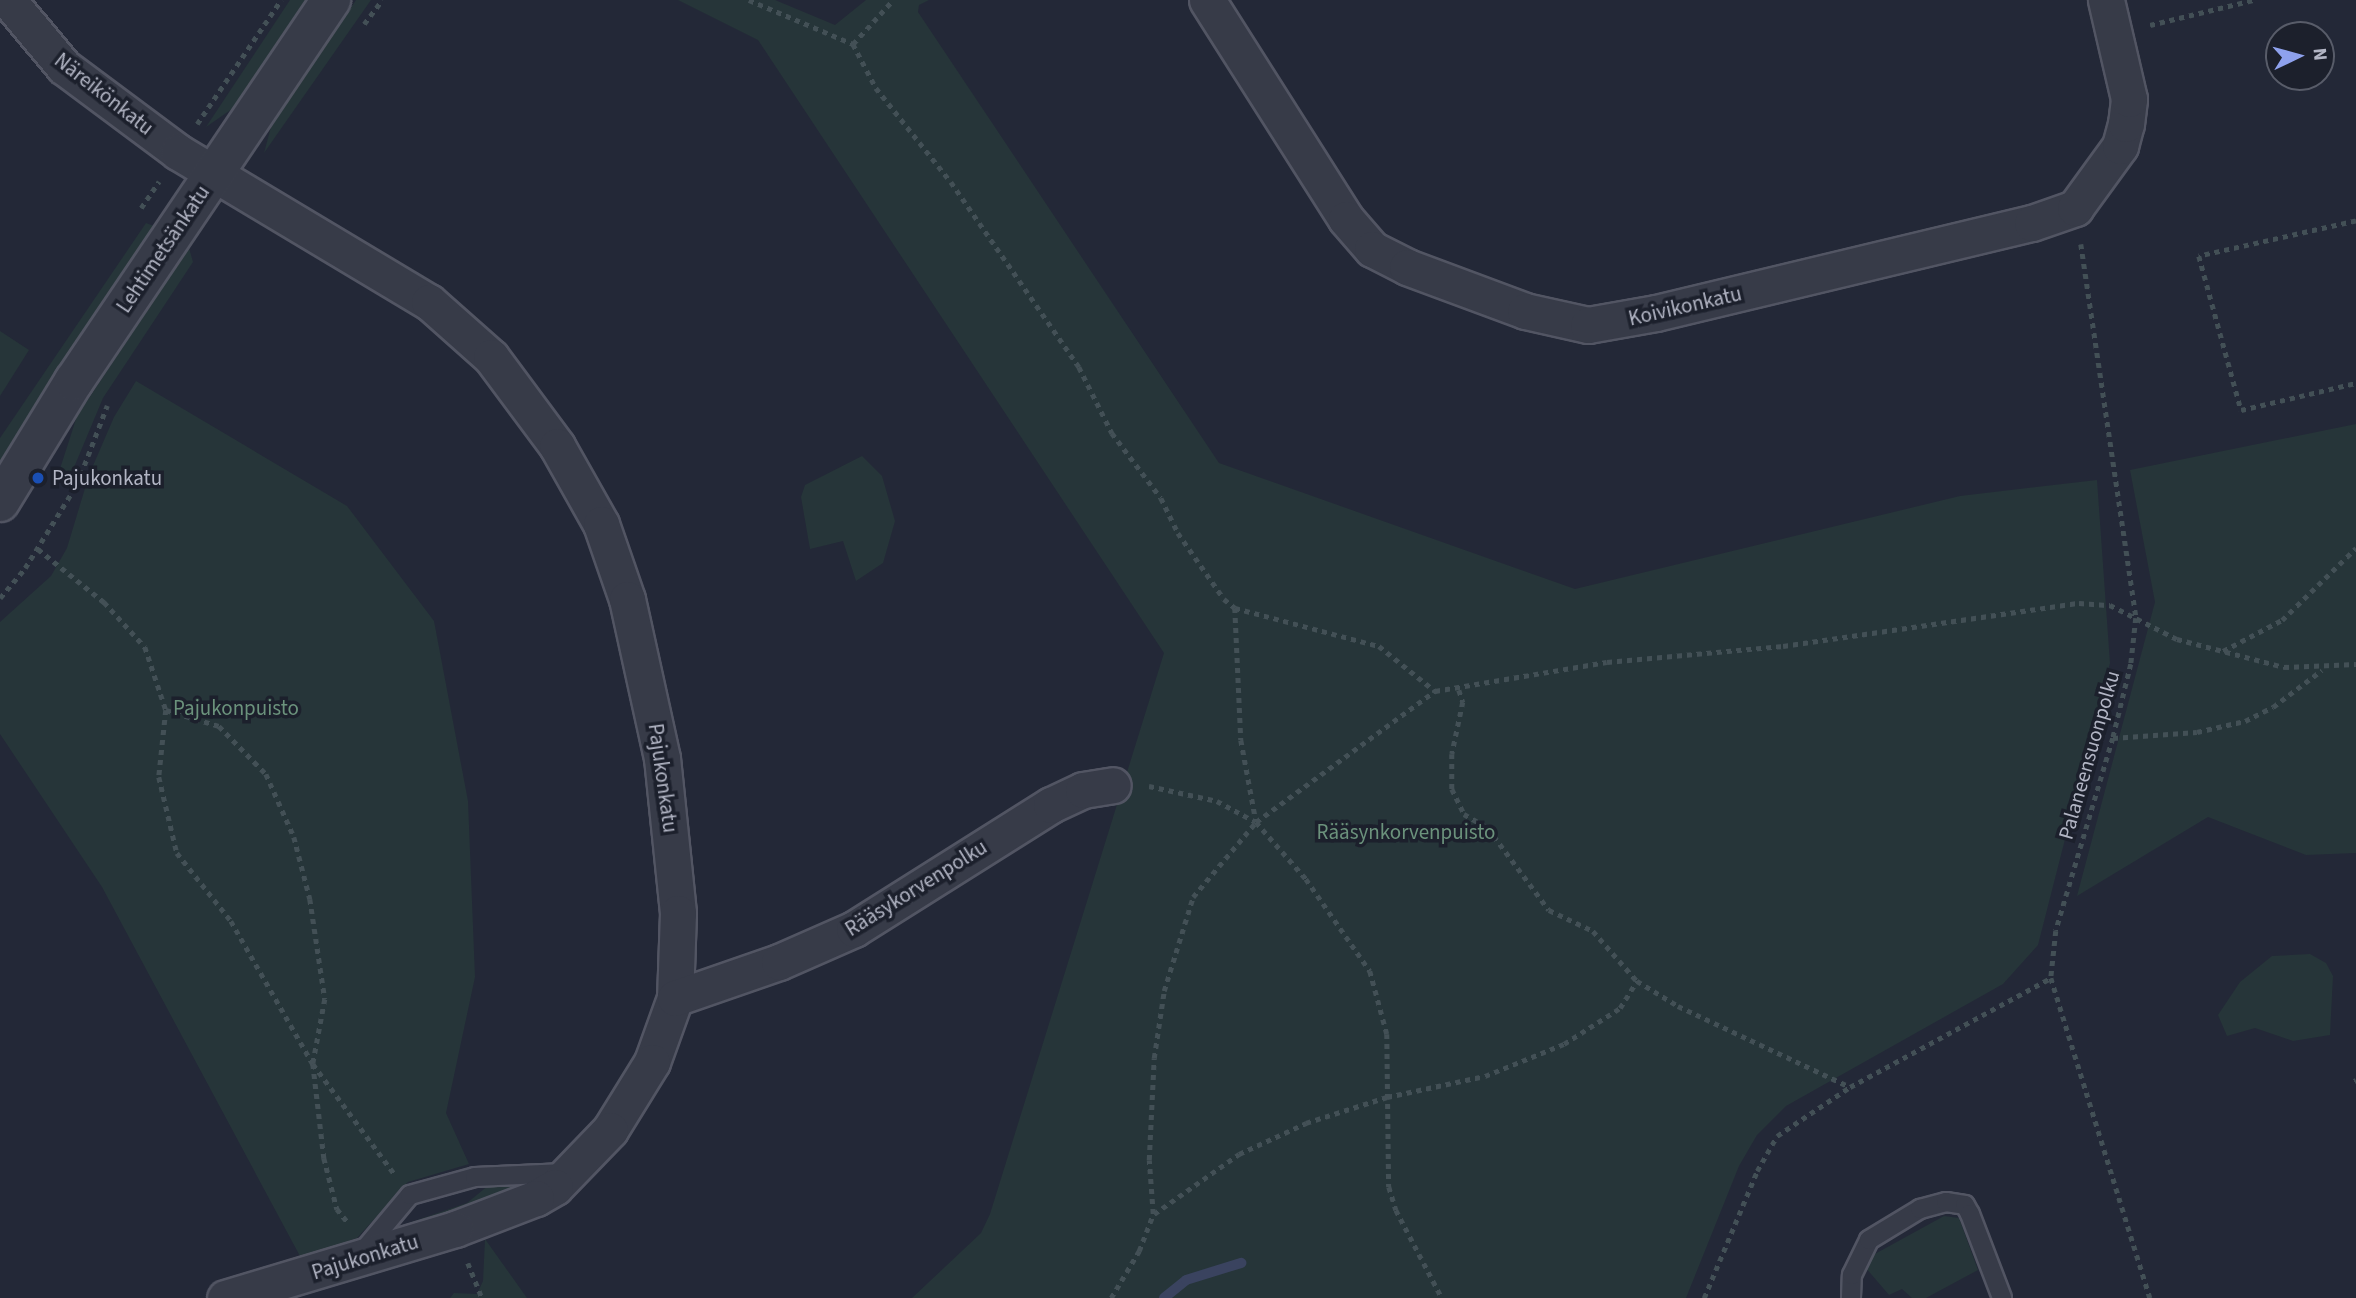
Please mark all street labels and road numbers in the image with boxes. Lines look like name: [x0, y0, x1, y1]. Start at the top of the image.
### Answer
street label: Näreikönkatu: [49, 48, 159, 140]
street label: Lehtimetsänkatu: [111, 180, 215, 318]
street label: Koivikonkatu: [1626, 281, 1744, 331]
street label: Palaneensuonpolku: [2053, 668, 2125, 842]
street label: Pajukonkatu: [643, 722, 683, 834]
street label: Rääsykorvenpolku: [840, 834, 992, 942]
street label: Pajukonkatu: [309, 1229, 421, 1285]

